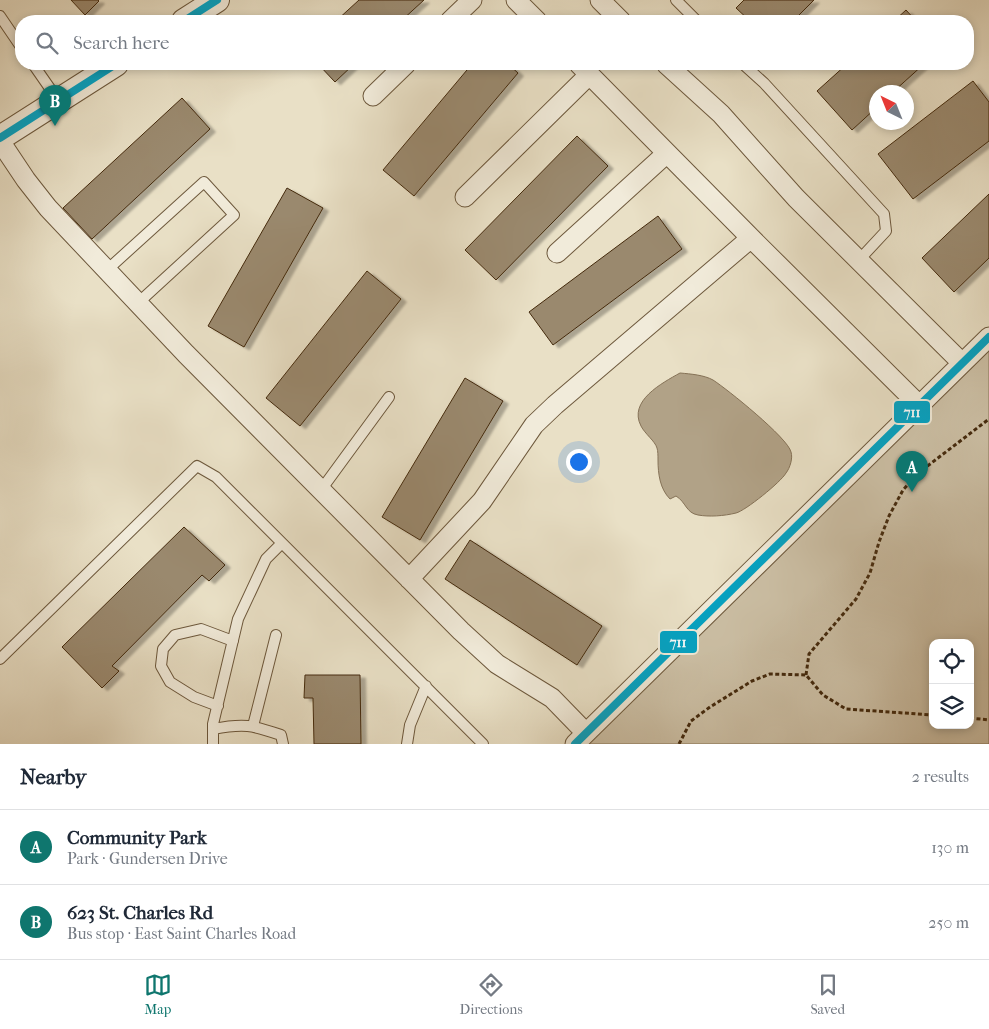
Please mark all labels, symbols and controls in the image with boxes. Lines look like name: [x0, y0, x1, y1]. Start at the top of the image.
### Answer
search box: [15, 15, 974, 70]
icon: search: [33, 29, 61, 57]
text: Search here: [73, 32, 169, 54]
pin: B: [39, 85, 71, 126]
north arrow: [869, 85, 914, 130]
line badge: 711: [893, 400, 931, 424]
text: 711: [903, 404, 920, 421]
your location: [566, 449, 592, 475]
pin: A: [896, 451, 928, 492]
line badge: 711: [659, 630, 698, 654]
text: 711: [669, 634, 686, 651]
map controls: [929, 639, 974, 729]
button: locate: [929, 639, 974, 684]
button: layers: [929, 684, 974, 729]
text: Nearby: [20, 765, 86, 789]
text: 2 results: [912, 767, 969, 786]
text: Community Park: [67, 827, 207, 849]
text: A: [31, 838, 41, 857]
text: 130 m: [931, 838, 969, 857]
text: Park · Gundersen Drive: [67, 849, 228, 868]
text: 623 St. Charles Rd: [67, 902, 213, 924]
text: B: [31, 913, 41, 932]
text: 250 m: [928, 913, 969, 932]
text: Bus stop · East Saint Charles Road: [67, 924, 296, 943]
tab: Map: [144, 971, 172, 1018]
tab: Directions: [460, 971, 523, 1018]
tab: Saved: [810, 971, 845, 1018]

